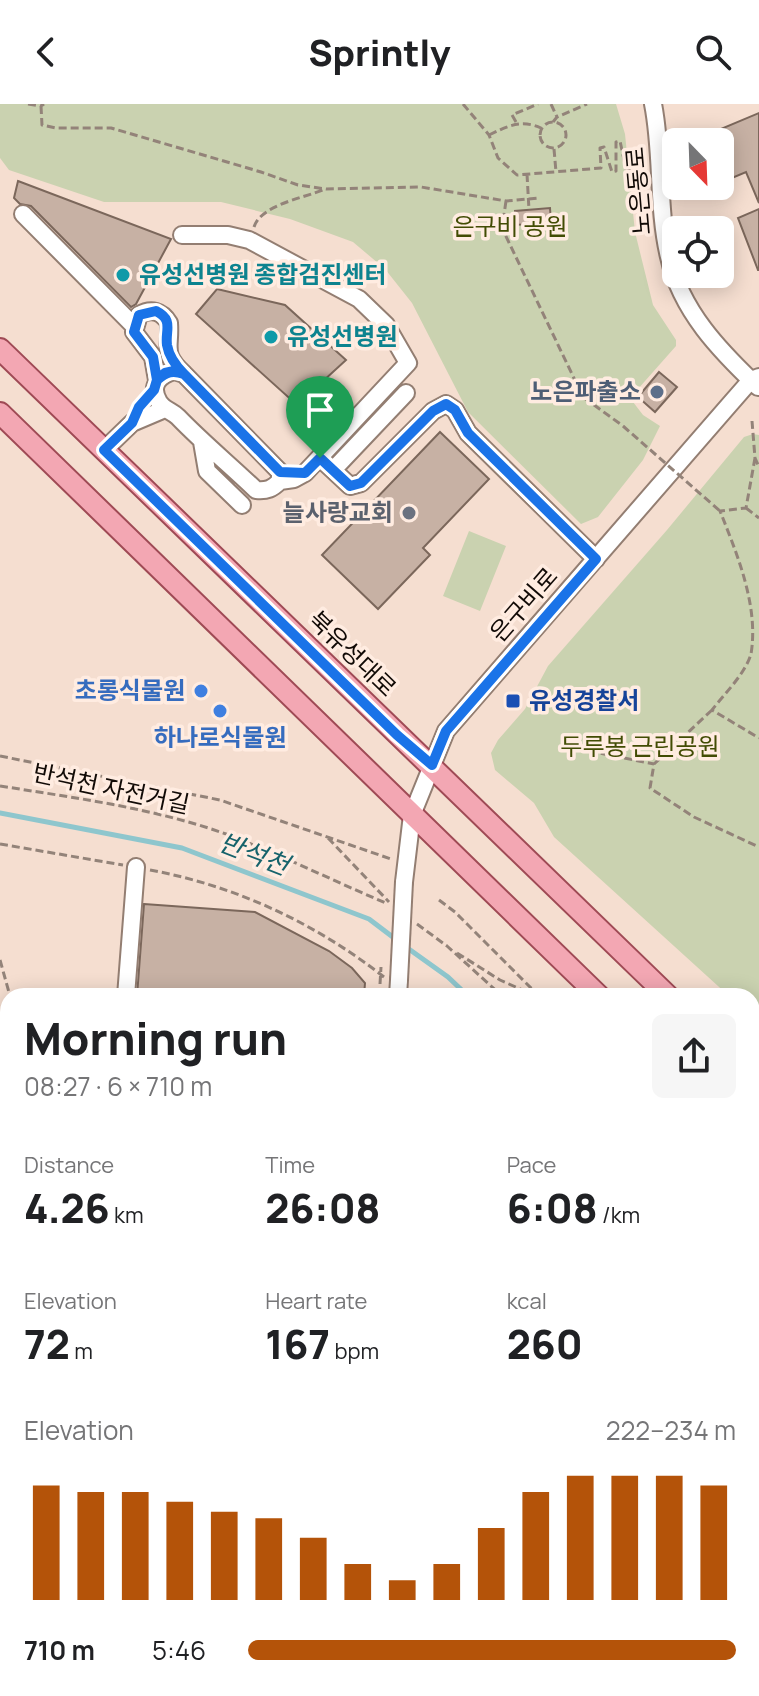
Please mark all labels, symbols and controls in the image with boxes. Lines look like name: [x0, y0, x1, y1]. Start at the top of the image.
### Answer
text: Sprintly: [308, 28, 451, 77]
icon: back: [24, 30, 68, 74]
icon: search: [691, 30, 735, 74]
north arrow: [662, 128, 734, 200]
map controls: [662, 128, 734, 288]
street label: 노은동로: [617, 146, 658, 237]
park label: 은구비 공원: [452, 209, 568, 242]
button: locate: [662, 216, 734, 288]
place label: 유성선병원 종합검진센터: [139, 257, 387, 290]
marker: 유성선병원 종합검진센터: [114, 266, 132, 284]
place label: 유성선병원: [287, 319, 397, 352]
marker: 유성선병원: [262, 328, 280, 346]
place label: 노은파출소: [531, 374, 641, 407]
pin: [286, 376, 354, 458]
marker: 노은파출소: [648, 383, 666, 401]
icon: arrive: [298, 388, 342, 432]
place label: 늘사랑교회: [283, 495, 393, 528]
marker: 늘사랑교회: [400, 504, 418, 522]
street label: 은구비로: [481, 560, 564, 648]
street label: 북유성대로: [302, 603, 404, 703]
place label: 초롱식물원: [75, 673, 185, 706]
marker: 초롱식물원: [192, 682, 210, 700]
place label: 유성경찰서: [529, 683, 639, 716]
marker: 유성경찰서: [504, 692, 522, 710]
marker: 하나로식물원: [211, 702, 229, 720]
place label: 하나로식물원: [154, 720, 286, 753]
park label: 두루봉 근린공원: [560, 729, 720, 762]
street label: 반석천 자전거길: [30, 755, 193, 820]
water label: 반석천: [214, 823, 297, 884]
text: Morning run: [24, 1008, 287, 1068]
button: share: [652, 1014, 736, 1098]
text: 08:27 · 6 × 710 m: [24, 1068, 212, 1104]
text: Distance: [24, 1150, 114, 1180]
text: Time: [265, 1150, 315, 1180]
text: Pace: [507, 1150, 556, 1180]
text: 4.26: [24, 1180, 110, 1235]
text: 26:08: [265, 1180, 381, 1235]
text: 6:08: [507, 1180, 598, 1235]
text: km: [110, 1200, 144, 1230]
text: /km: [598, 1200, 640, 1230]
text: Elevation: [24, 1286, 117, 1316]
text: Heart rate: [265, 1286, 367, 1316]
text: kcal: [507, 1286, 547, 1316]
text: 72: [24, 1316, 70, 1371]
text: 167: [265, 1316, 330, 1371]
text: 260: [507, 1316, 583, 1371]
text: m: [70, 1336, 93, 1366]
text: bpm: [330, 1336, 379, 1366]
text: Elevation: [24, 1412, 134, 1448]
text: 222–234 m: [606, 1412, 736, 1448]
text: 710 m: [24, 1632, 95, 1668]
text: 5:46: [152, 1632, 206, 1668]

